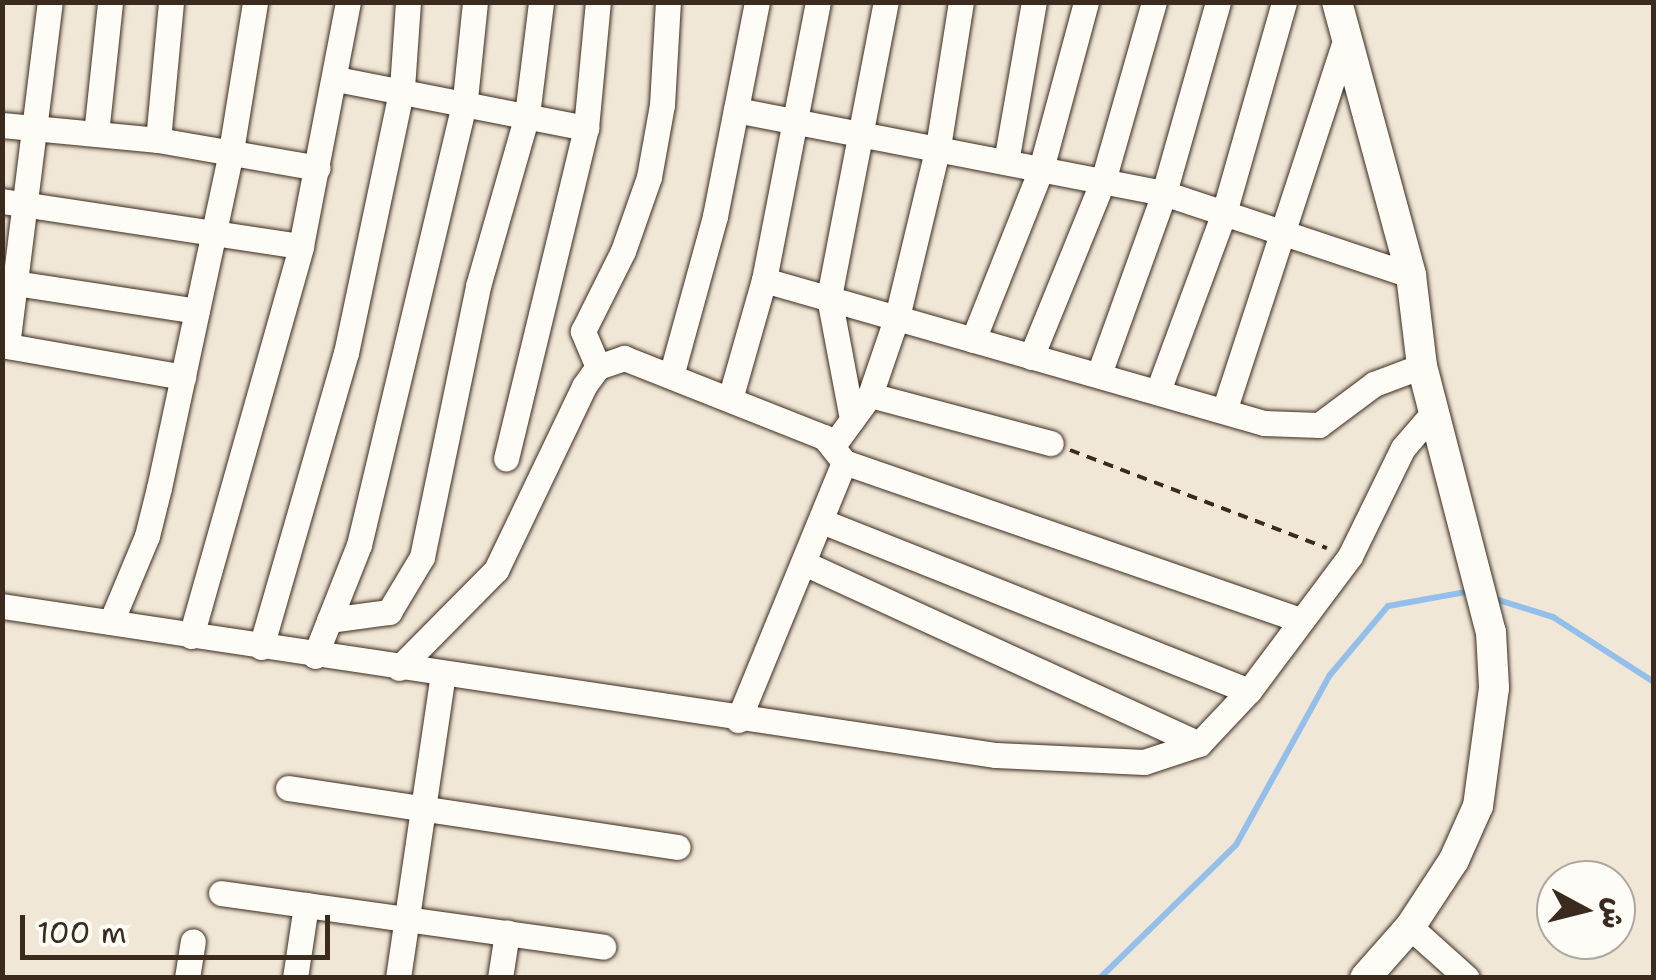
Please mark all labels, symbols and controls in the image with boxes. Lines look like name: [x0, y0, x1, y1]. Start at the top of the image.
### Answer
north arrow: [1536, 860, 1636, 960]
scale bar: [25, 895, 335, 957]
text: ش: [1593, 896, 1635, 931]
text: 100 m: [37, 912, 127, 953]

